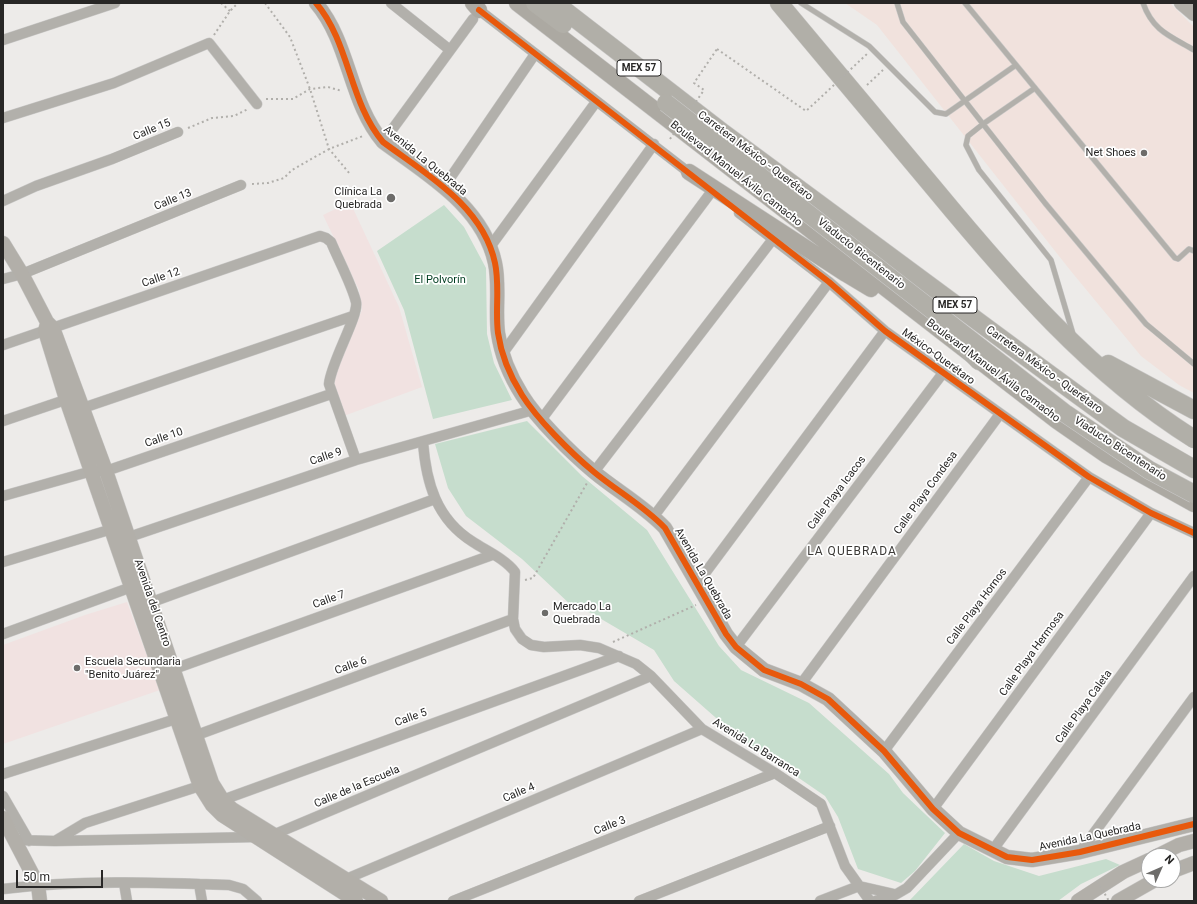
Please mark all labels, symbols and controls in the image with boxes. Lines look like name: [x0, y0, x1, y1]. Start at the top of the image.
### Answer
road number: MEX 57: [617, 60, 661, 76]
street label: Carretera México - Querétaro: [695, 108, 815, 204]
street label: Calle 15: [131, 116, 173, 144]
street label: Boulevard Manuel Ávila Camacho: [668, 118, 804, 230]
street label: Avenida La Quebrada: [381, 123, 469, 199]
place label: Net Shoes: [1086, 146, 1136, 160]
marker: Net Shoes: [1139, 148, 1149, 158]
place label: Clínica La Quebrada: [334, 185, 382, 211]
street label: Calle 13: [152, 186, 194, 214]
marker: Clínica La Quebrada: [385, 192, 397, 204]
street label: Viaducto Bicentenario: [815, 216, 907, 292]
street label: Calle 12: [140, 265, 182, 291]
park label: El Polvorín: [414, 273, 466, 287]
road number: MEX 57: [933, 297, 977, 313]
street label: Boulevard Manuel Ávila Camacho: [924, 317, 1062, 425]
street label: Carretera México - Querétaro: [983, 323, 1105, 417]
street label: México-Querétaro: [899, 326, 977, 388]
street label: Viaducto Bicentenario: [1071, 414, 1169, 484]
street label: Calle 10: [143, 425, 185, 451]
street label: Calle 9: [308, 445, 344, 469]
street label: Calle Playa Condesa: [891, 449, 961, 537]
street label: Calle Playa Icacos: [805, 454, 869, 532]
street label: Avenida La Quebrada: [671, 526, 735, 622]
district label: LA QUEBRADA: [807, 545, 897, 559]
street label: Avenida del Centro: [131, 558, 173, 648]
street label: Calle Playa Hornos: [944, 566, 1010, 648]
street label: Calle 7: [311, 588, 347, 612]
place label: Mercado La Quebrada: [553, 600, 611, 626]
marker: Mercado La Quebrada: [540, 608, 550, 618]
street label: Calle Playa Hermosa: [997, 609, 1067, 699]
street label: Calle 6: [333, 654, 369, 678]
place label: Escuela Secundaria "Benito Juárez": [85, 655, 181, 681]
marker: Escuela Secundaria "Benito Juárez": [72, 663, 82, 673]
street label: Calle Playa Caleta: [1053, 668, 1115, 746]
street label: Calle 5: [393, 706, 429, 730]
street label: Avenida La Barranca: [710, 716, 802, 780]
street label: Calle de la Escuela: [312, 763, 402, 811]
street label: Calle 4: [501, 780, 537, 806]
street label: Calle 3: [592, 814, 628, 838]
street label: Avenida La Quebrada: [1038, 820, 1142, 854]
north arrow: [1141, 848, 1181, 888]
text: N: [1162, 853, 1176, 867]
scale bar: [18, 862, 105, 888]
text: 50 m: [23, 870, 50, 884]

